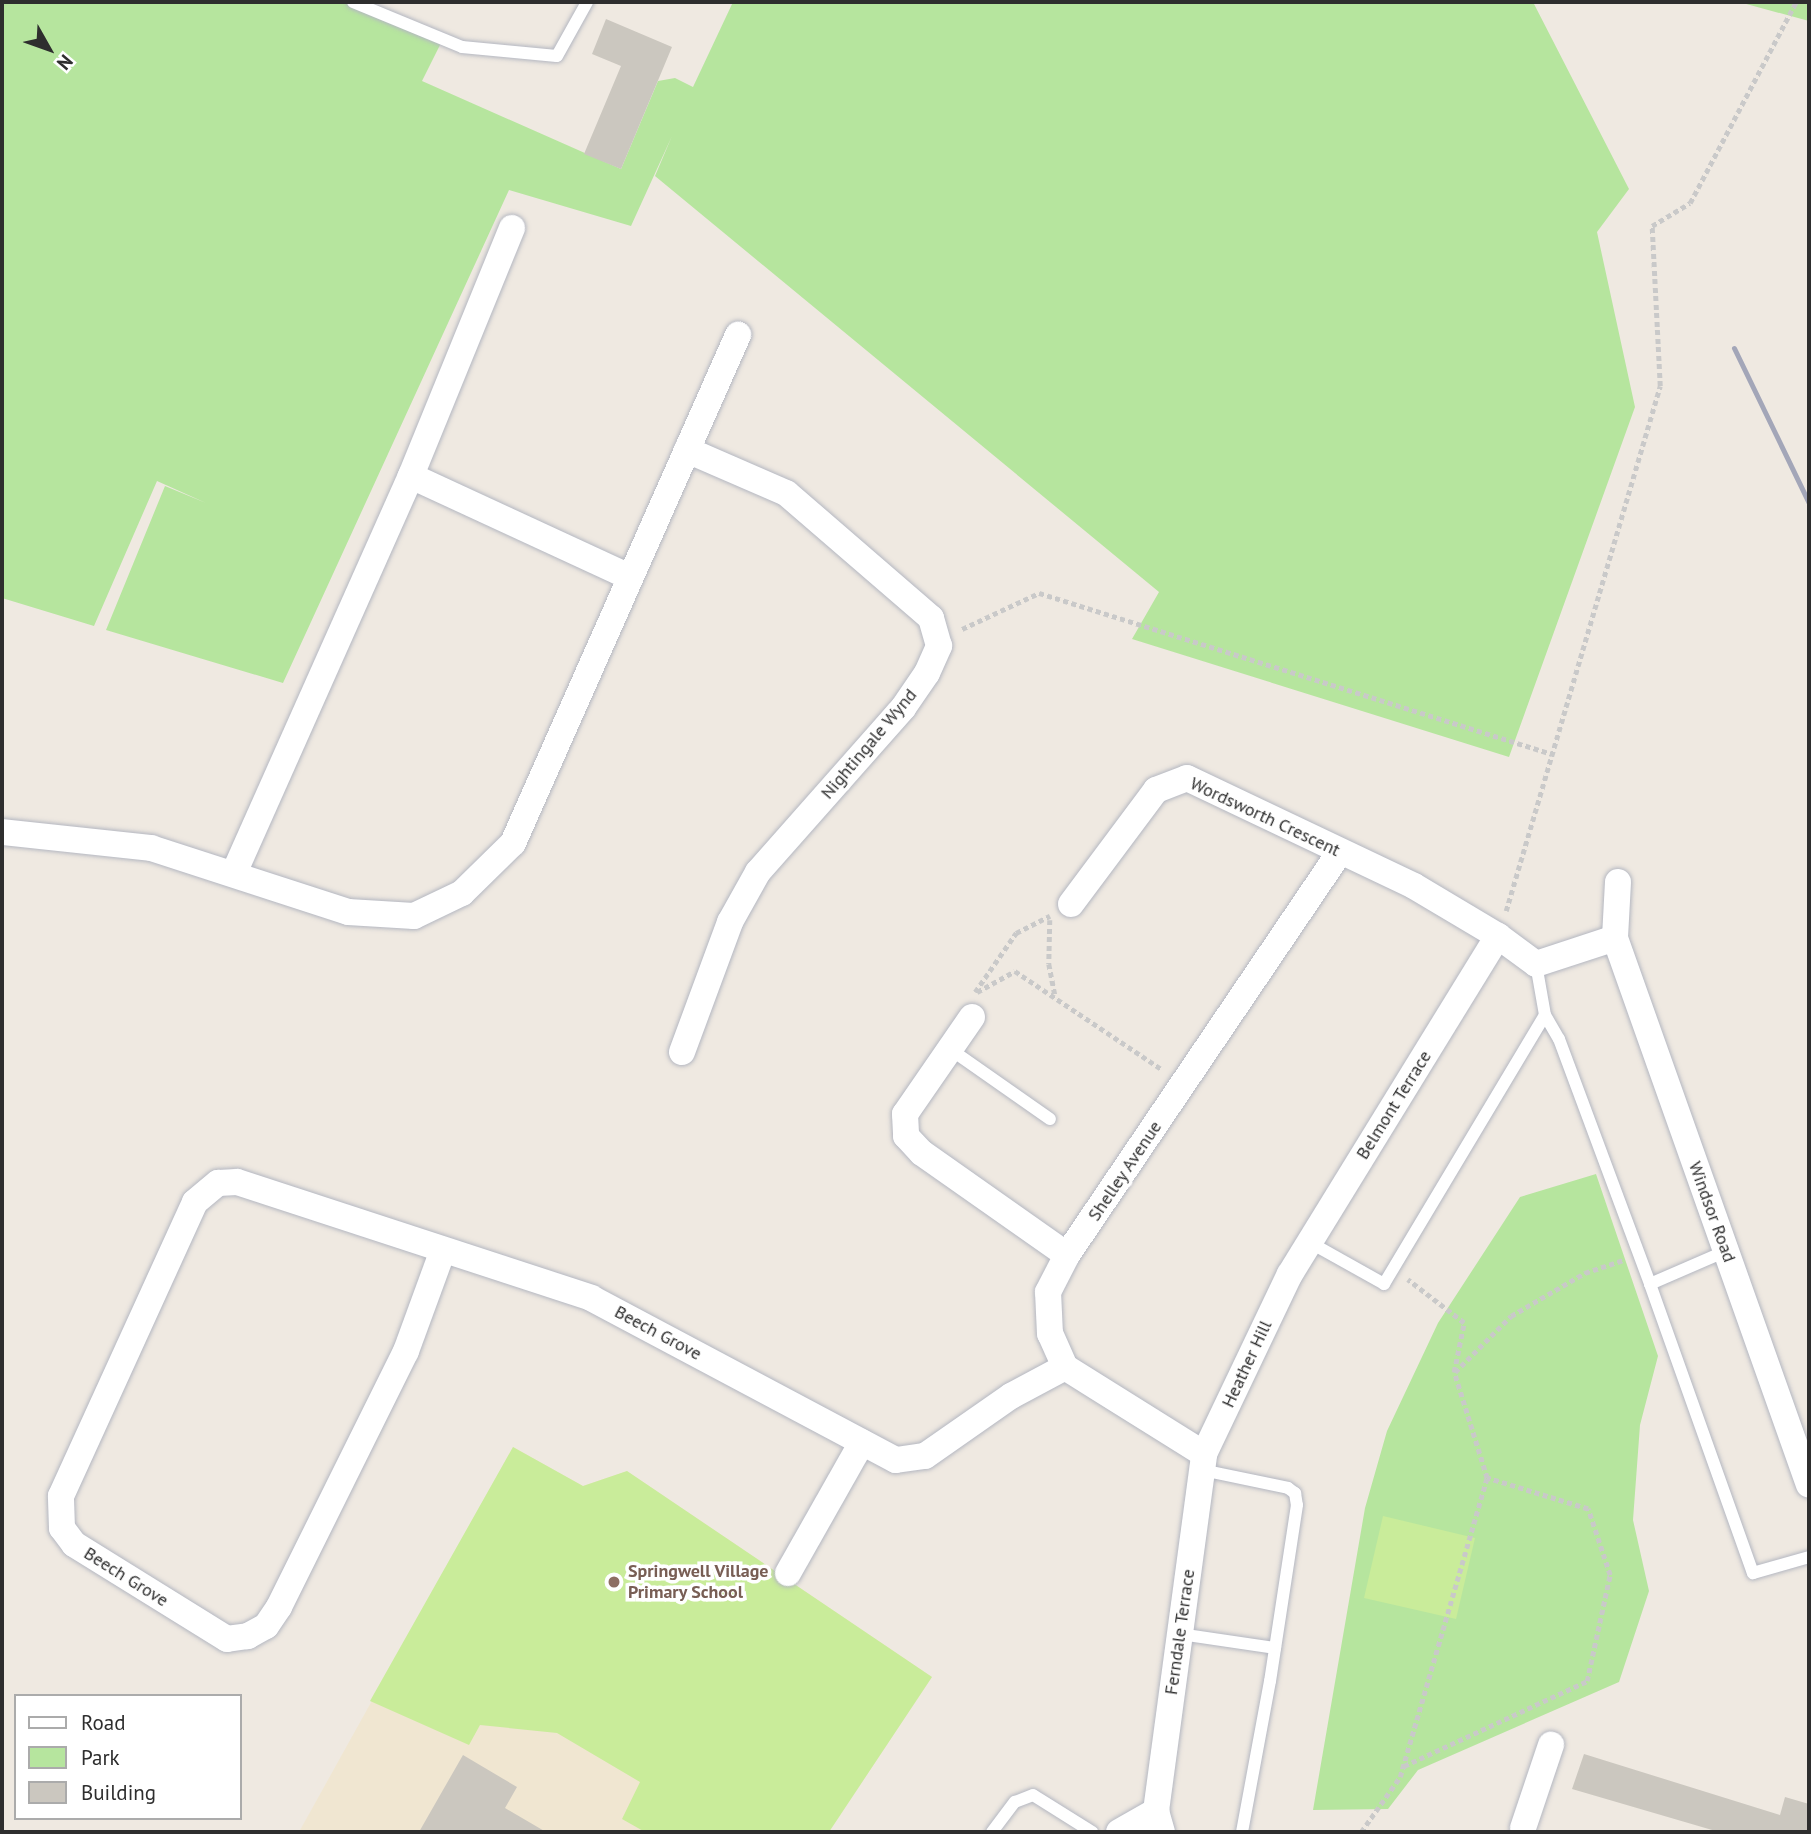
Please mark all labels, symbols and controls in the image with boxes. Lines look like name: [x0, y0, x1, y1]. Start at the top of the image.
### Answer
north arrow: [14, 14, 84, 84]
text: N: [52, 50, 78, 75]
street label: Nightingale Wynd: [817, 684, 921, 804]
street label: Wordsworth Crescent: [1187, 773, 1343, 861]
street label: Belmont Terrace: [1352, 1046, 1436, 1164]
street label: Shelley Avenue: [1083, 1116, 1167, 1226]
street label: Windsor Road: [1684, 1159, 1740, 1265]
street label: Beech Grove: [611, 1301, 705, 1365]
street label: Heather Hill: [1217, 1317, 1277, 1411]
street label: Beech Grove: [80, 1543, 172, 1611]
place label: Springwell Village Primary School: [628, 1561, 769, 1604]
street label: Ferndale Terrace: [1160, 1568, 1200, 1696]
marker: Springwell Village Primary School: [606, 1574, 622, 1590]
legend: [14, 1694, 242, 1820]
text: Road: [81, 1709, 125, 1736]
text: Park: [81, 1744, 120, 1771]
text: Building: [81, 1779, 156, 1806]

